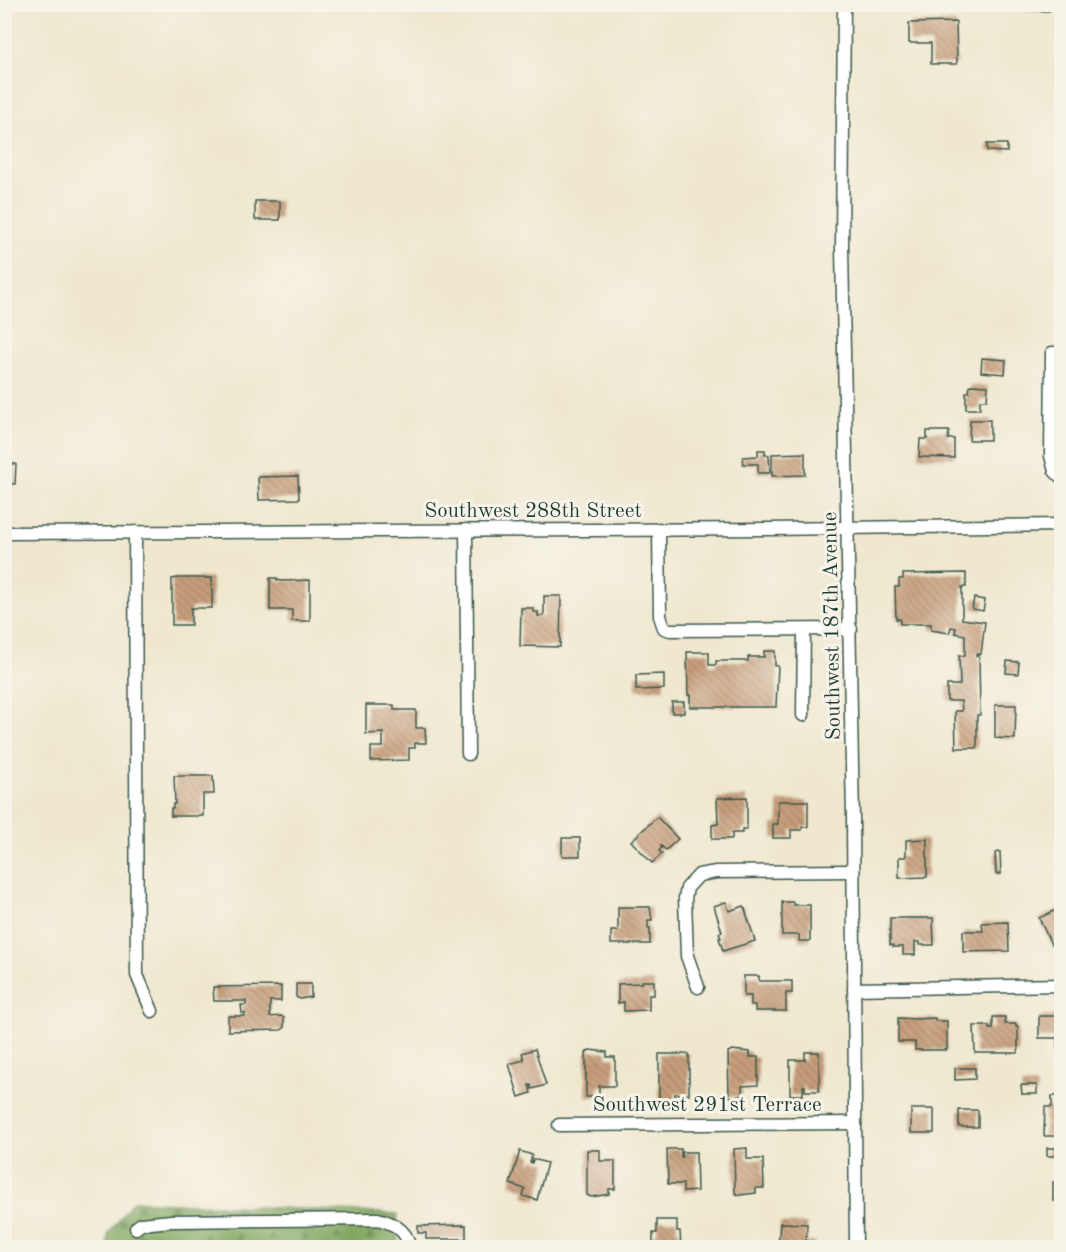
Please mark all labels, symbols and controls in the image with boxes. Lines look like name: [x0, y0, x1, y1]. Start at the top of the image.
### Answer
street label: Southwest 288th Street: [424, 501, 642, 522]
street label: Southwest 187th Avenue: [820, 512, 845, 740]
street label: Southwest 291st Terrace: [592, 1095, 822, 1116]

